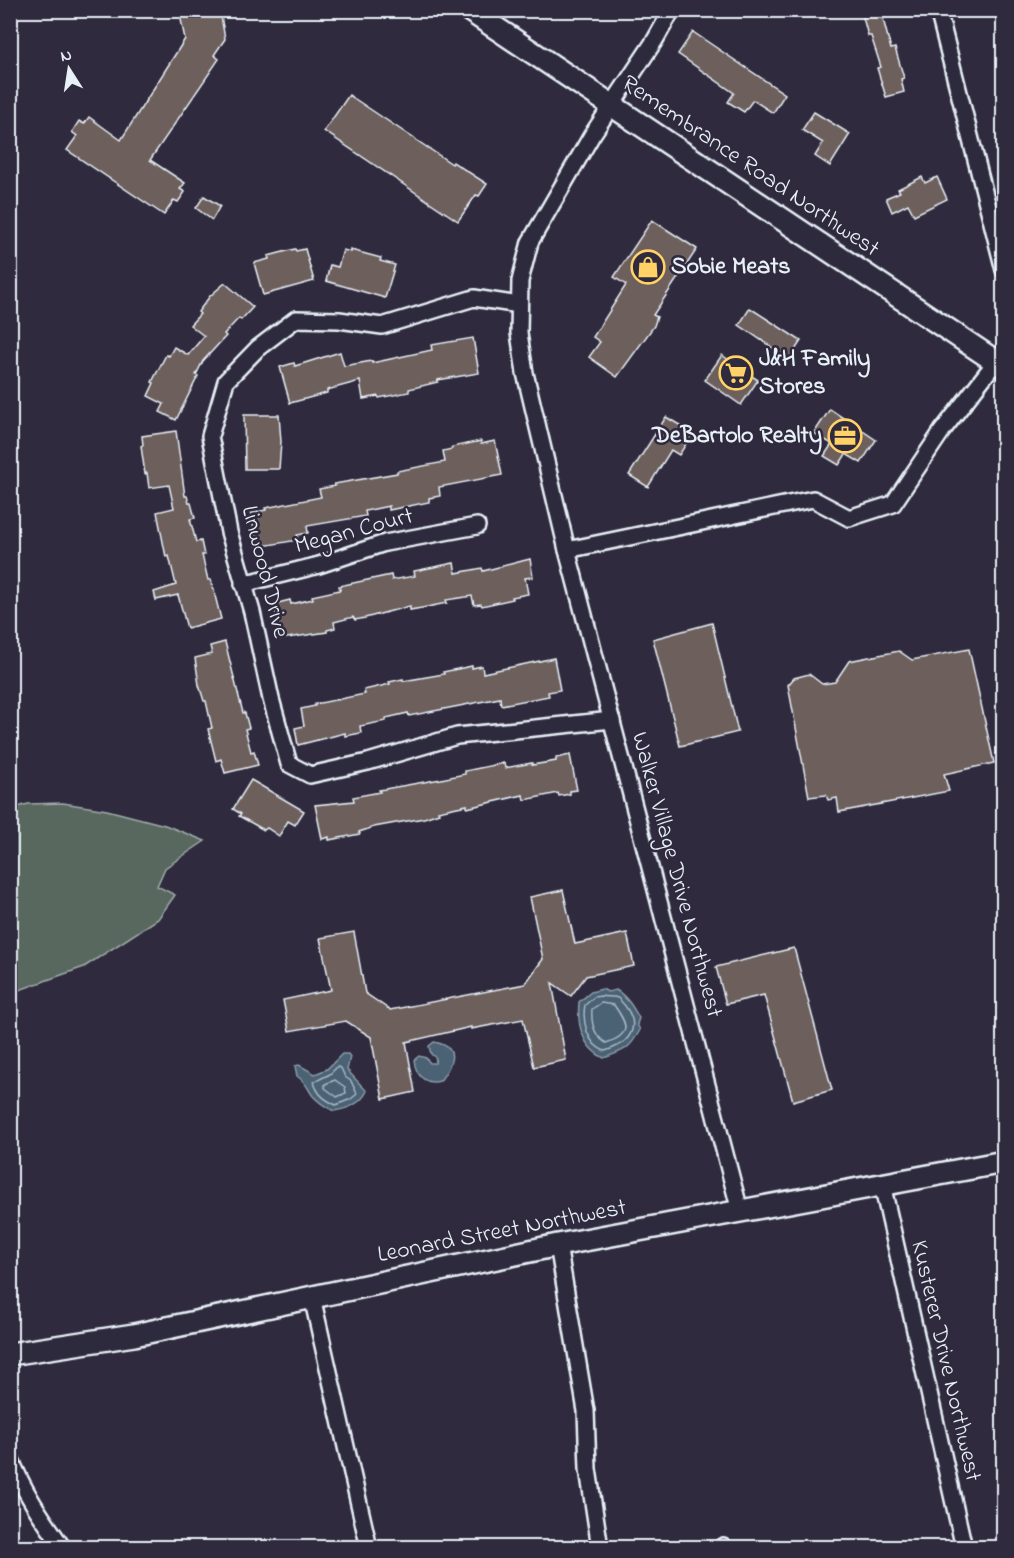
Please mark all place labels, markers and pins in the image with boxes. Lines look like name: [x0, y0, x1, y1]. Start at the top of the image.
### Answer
shop icon: Sobie Meats: [630, 249, 666, 285]
place label: Sobie Meats: [671, 250, 790, 285]
place label: J&H Family Stores: [759, 342, 870, 405]
supermarket icon: J&H Family Stores: [718, 355, 754, 391]
office icon: DeBartolo Realty: [827, 418, 863, 454]
place label: DeBartolo Realty: [651, 419, 822, 455]

